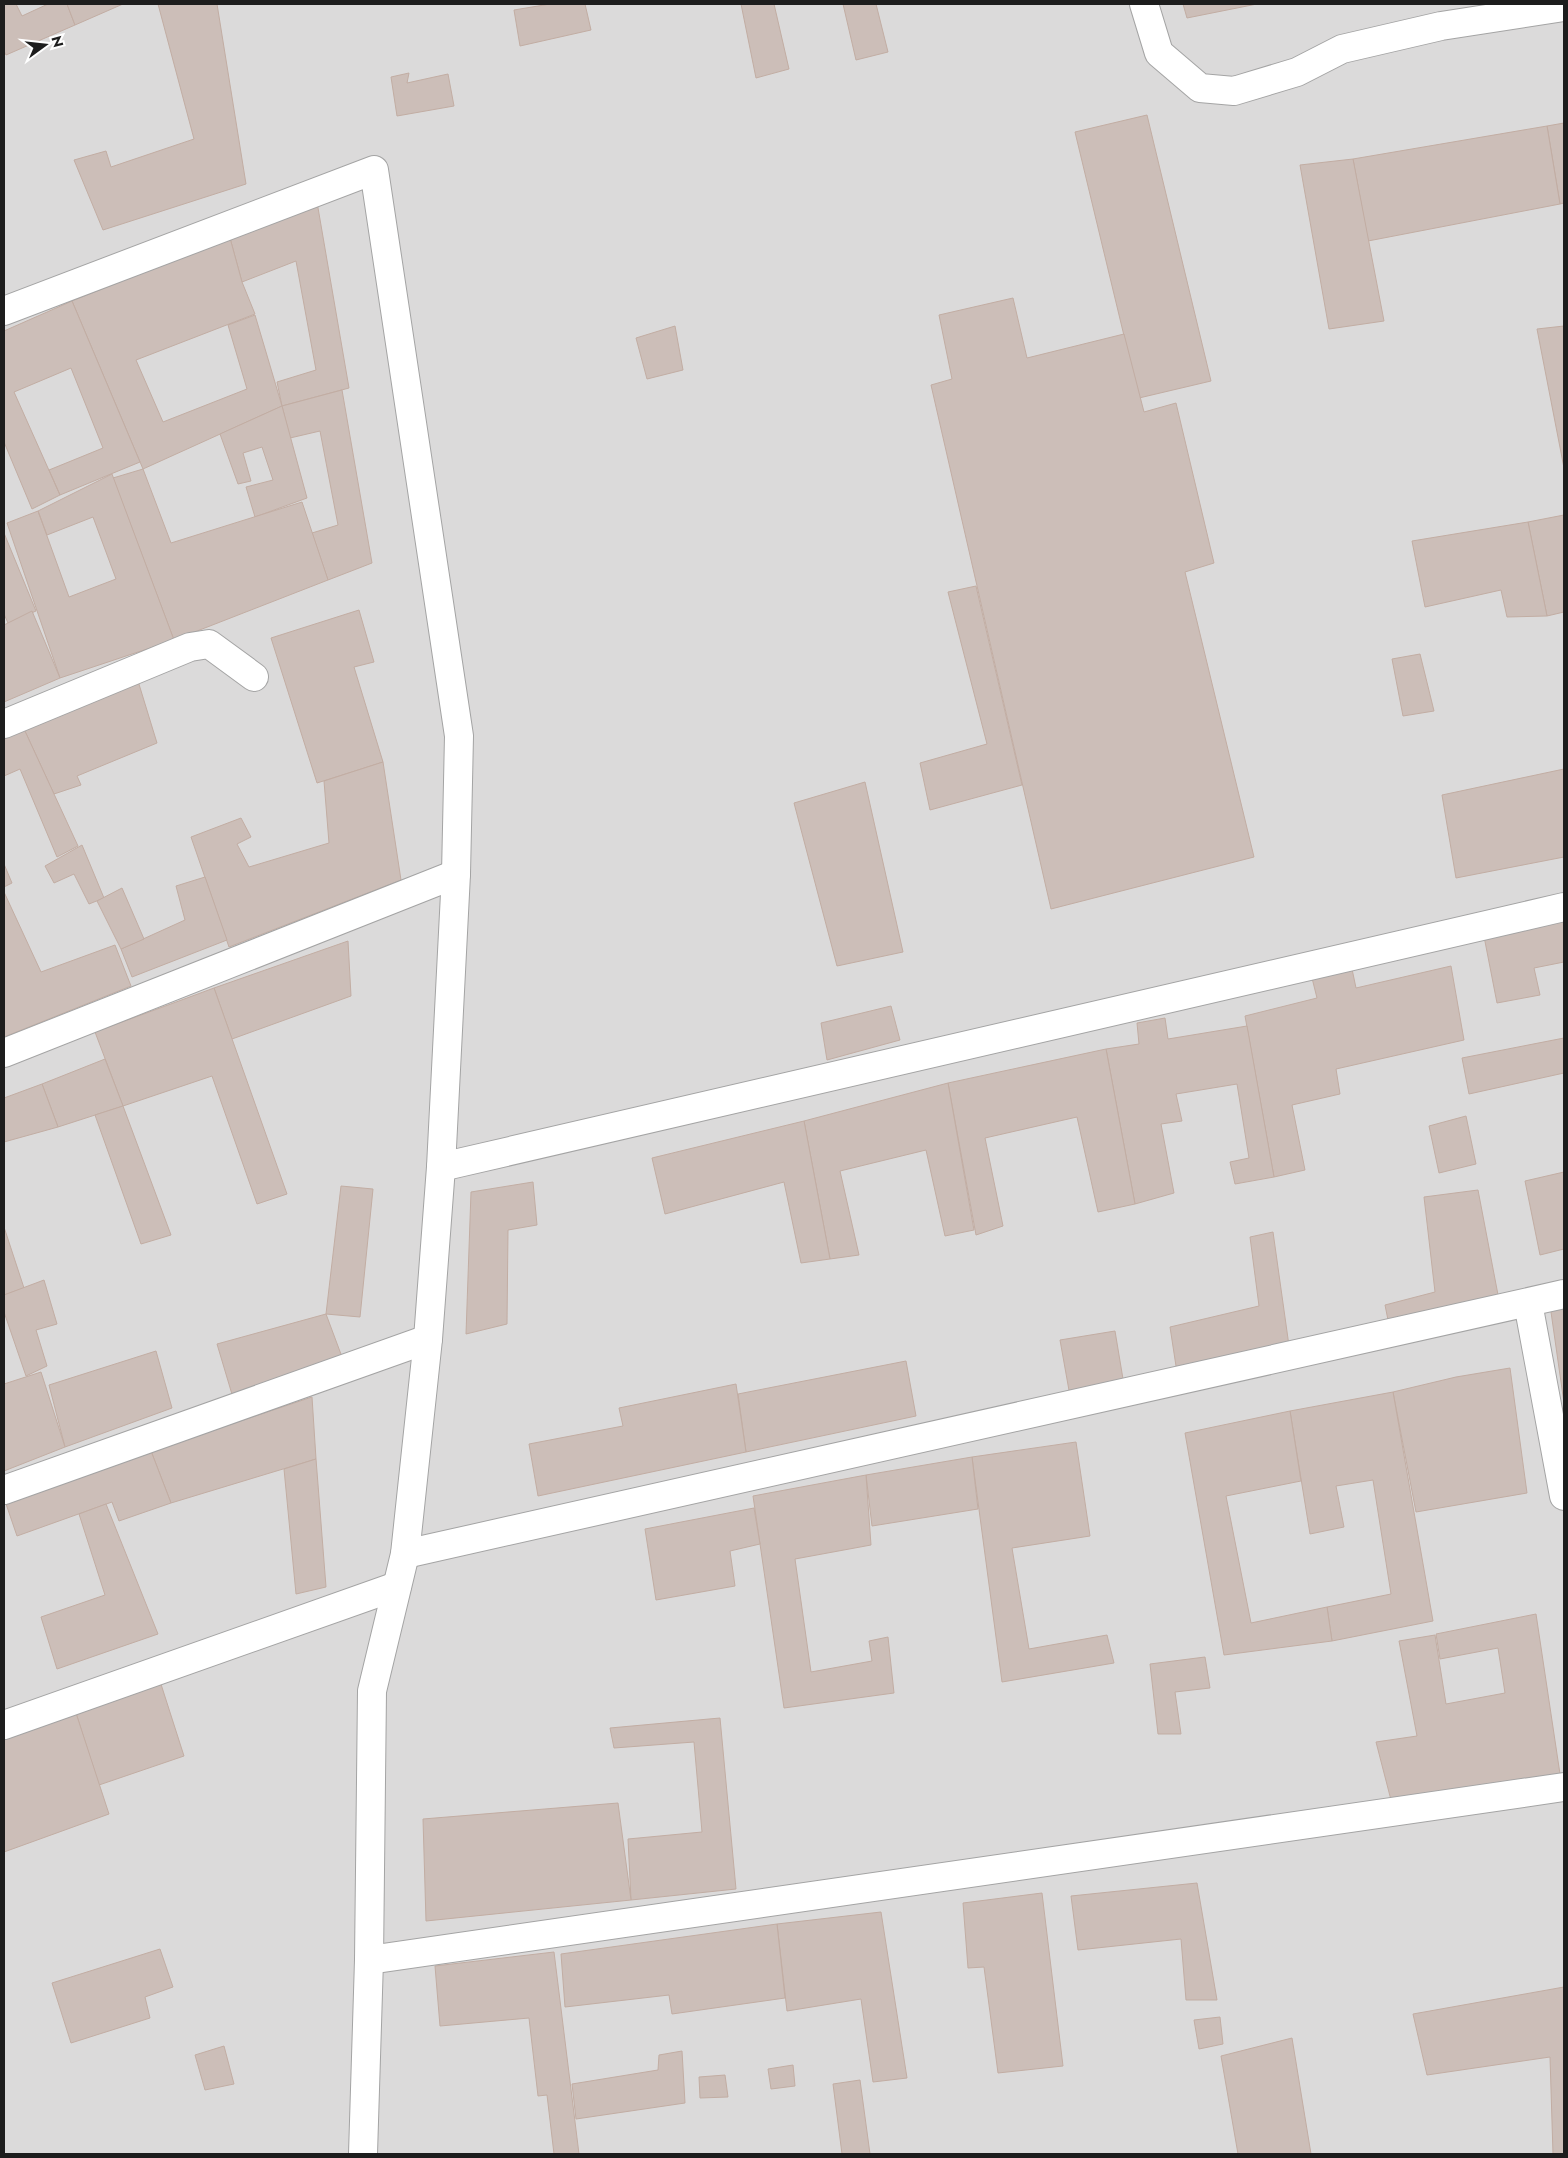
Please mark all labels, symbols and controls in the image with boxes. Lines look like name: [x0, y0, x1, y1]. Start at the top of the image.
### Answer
north arrow: [20, 20, 70, 70]
text: N: [46, 34, 69, 50]

